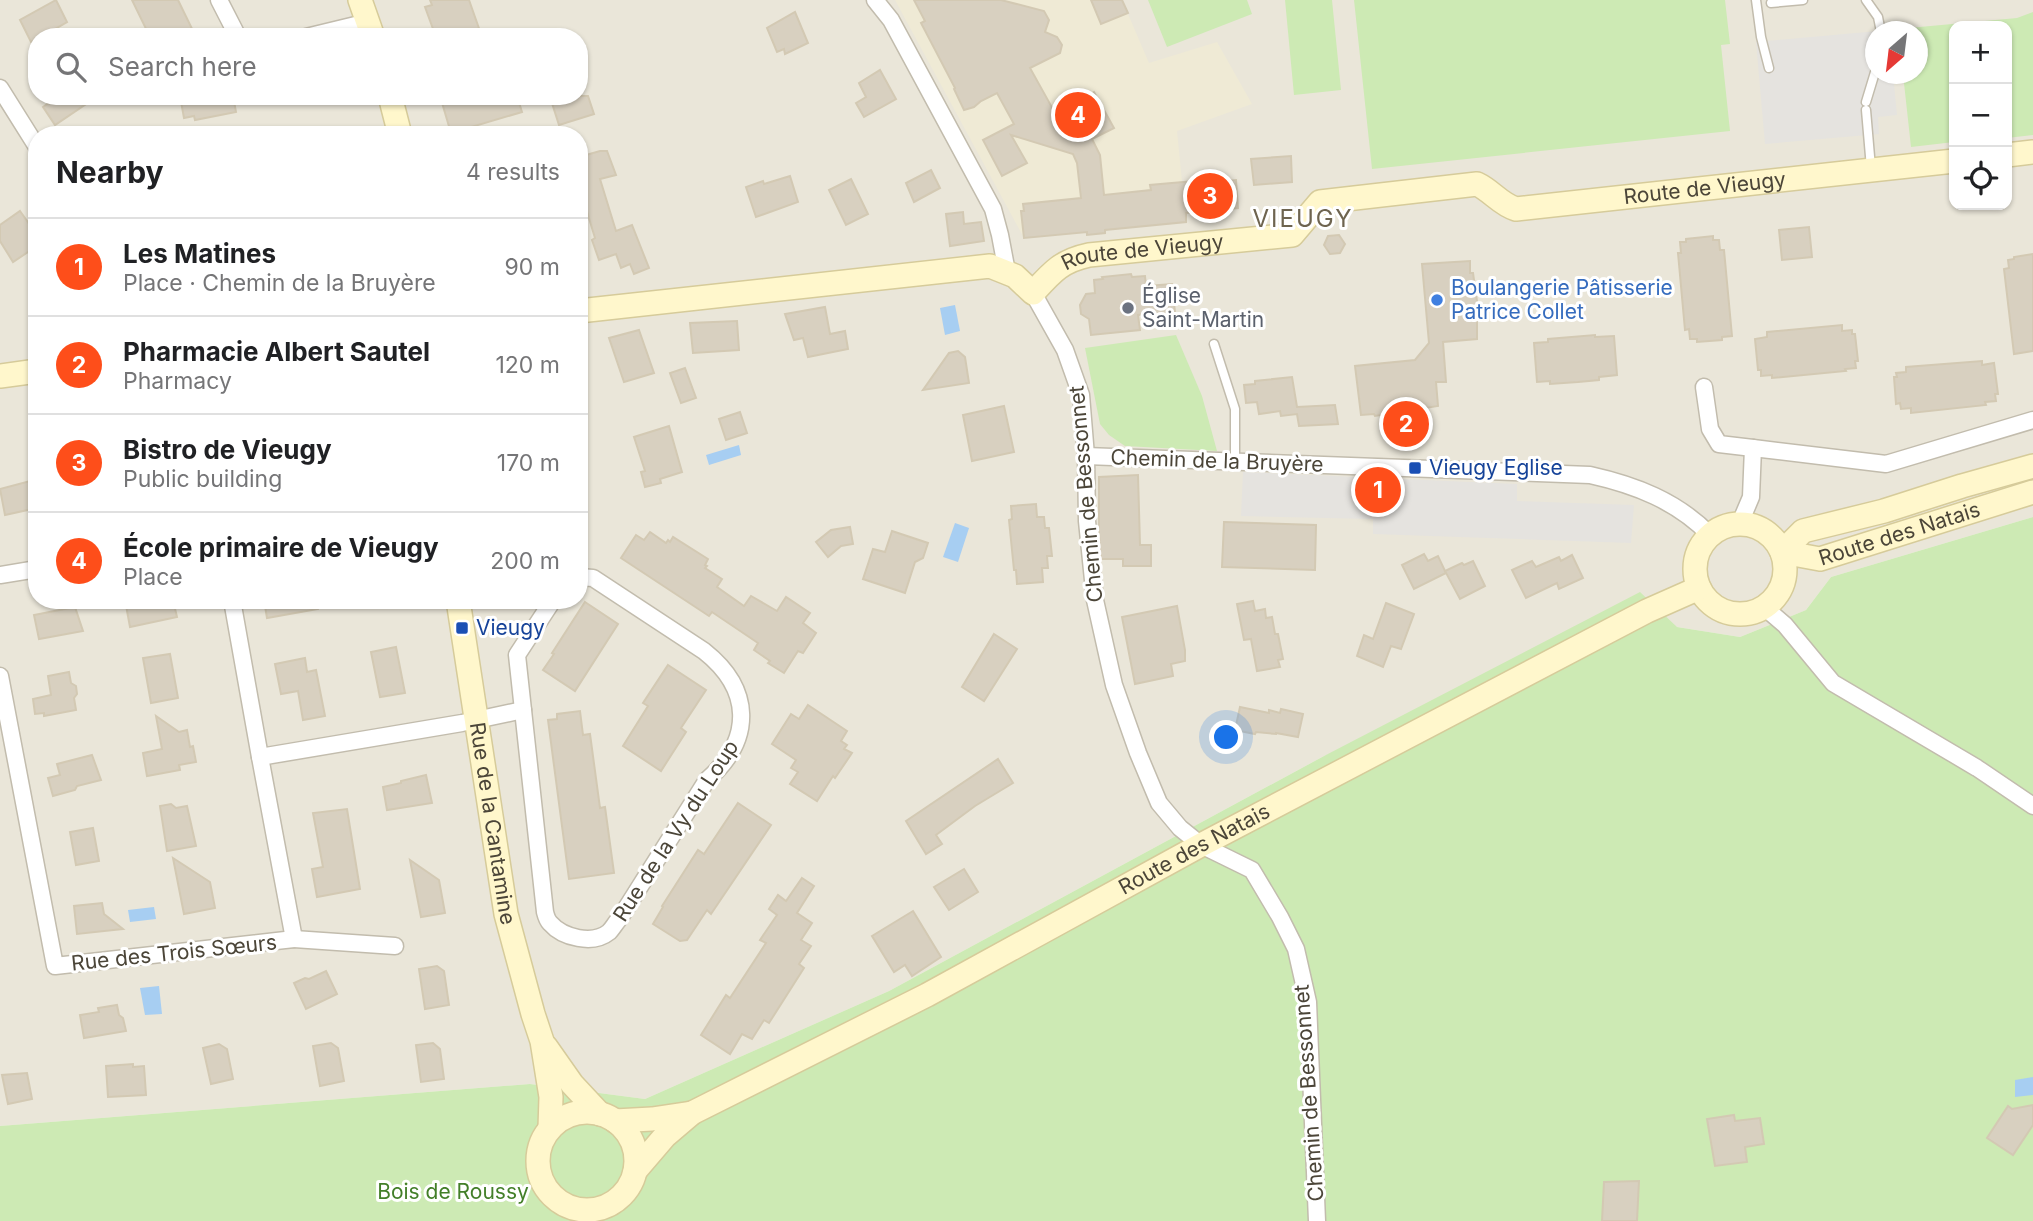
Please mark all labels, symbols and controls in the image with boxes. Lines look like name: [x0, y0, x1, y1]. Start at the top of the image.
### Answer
north arrow: [1865, 21, 1928, 84]
map controls: [1949, 21, 2012, 210]
button: +: [1949, 21, 2012, 84]
search box: [28, 28, 588, 105]
icon: search: [52, 48, 90, 86]
text: Search here: [108, 51, 257, 82]
button: −: [1949, 84, 2012, 147]
pin: 4: [1055, 89, 1101, 141]
button: locate: [1949, 147, 2012, 210]
text: Nearby: [56, 154, 164, 190]
text: 4 results: [466, 158, 560, 186]
street label: Route de Vieugy: [1622, 166, 1787, 209]
pin: 3: [1187, 170, 1233, 222]
district label: VIEUGY: [1253, 204, 1353, 233]
street label: Route de Vieugy: [1057, 229, 1225, 275]
text: Les Matines: [123, 238, 276, 269]
text: 1: [74, 253, 84, 281]
text: 90 m: [505, 253, 560, 281]
text: Place · Chemin de la Bruyère: [123, 269, 436, 297]
place label: Boulangerie Pâtisserie Patrice Collet: [1451, 275, 1673, 324]
place label: Église Saint-Martin: [1142, 282, 1264, 332]
marker: Boulangerie Pâtisserie Patrice Collet: [1429, 292, 1445, 308]
marker: Église Saint-Martin: [1120, 300, 1136, 316]
text: Pharmacie Albert Sautel: [123, 336, 430, 367]
text: 2: [72, 351, 86, 379]
text: 120 m: [495, 351, 560, 379]
text: Pharmacy: [123, 367, 232, 395]
street label: Chemin de Bessonnet: [1064, 385, 1107, 603]
pin: 2: [1383, 398, 1429, 450]
text: Bistro de Vieugy: [123, 434, 332, 465]
street label: Chemin de la Bruyère: [1110, 444, 1324, 477]
text: 3: [72, 449, 86, 477]
text: 170 m: [497, 449, 560, 477]
place label: Vieugy Eglise: [1429, 455, 1563, 480]
marker: Vieugy Eglise: [1407, 460, 1423, 476]
pin: 1: [1355, 464, 1401, 516]
text: Public building: [123, 465, 282, 493]
street label: Route des Natais: [1816, 496, 1983, 571]
text: École primaire de Vieugy: [123, 532, 439, 563]
text: 4: [71, 547, 87, 575]
text: 200 m: [490, 547, 560, 575]
text: Place: [123, 563, 183, 591]
place label: Vieugy: [476, 615, 545, 640]
marker: Vieugy: [454, 620, 470, 636]
street label: Rue de la Cantamine: [465, 720, 521, 927]
your location: [1209, 720, 1243, 754]
street label: Rue de la Vy du Loup: [608, 735, 744, 926]
street label: Route des Natais: [1114, 798, 1274, 900]
street label: Rue des Trois Sœurs: [70, 929, 278, 976]
street label: Chemin de Bessonnet: [1288, 984, 1329, 1202]
park label: Bois de Roussy: [377, 1179, 529, 1204]

